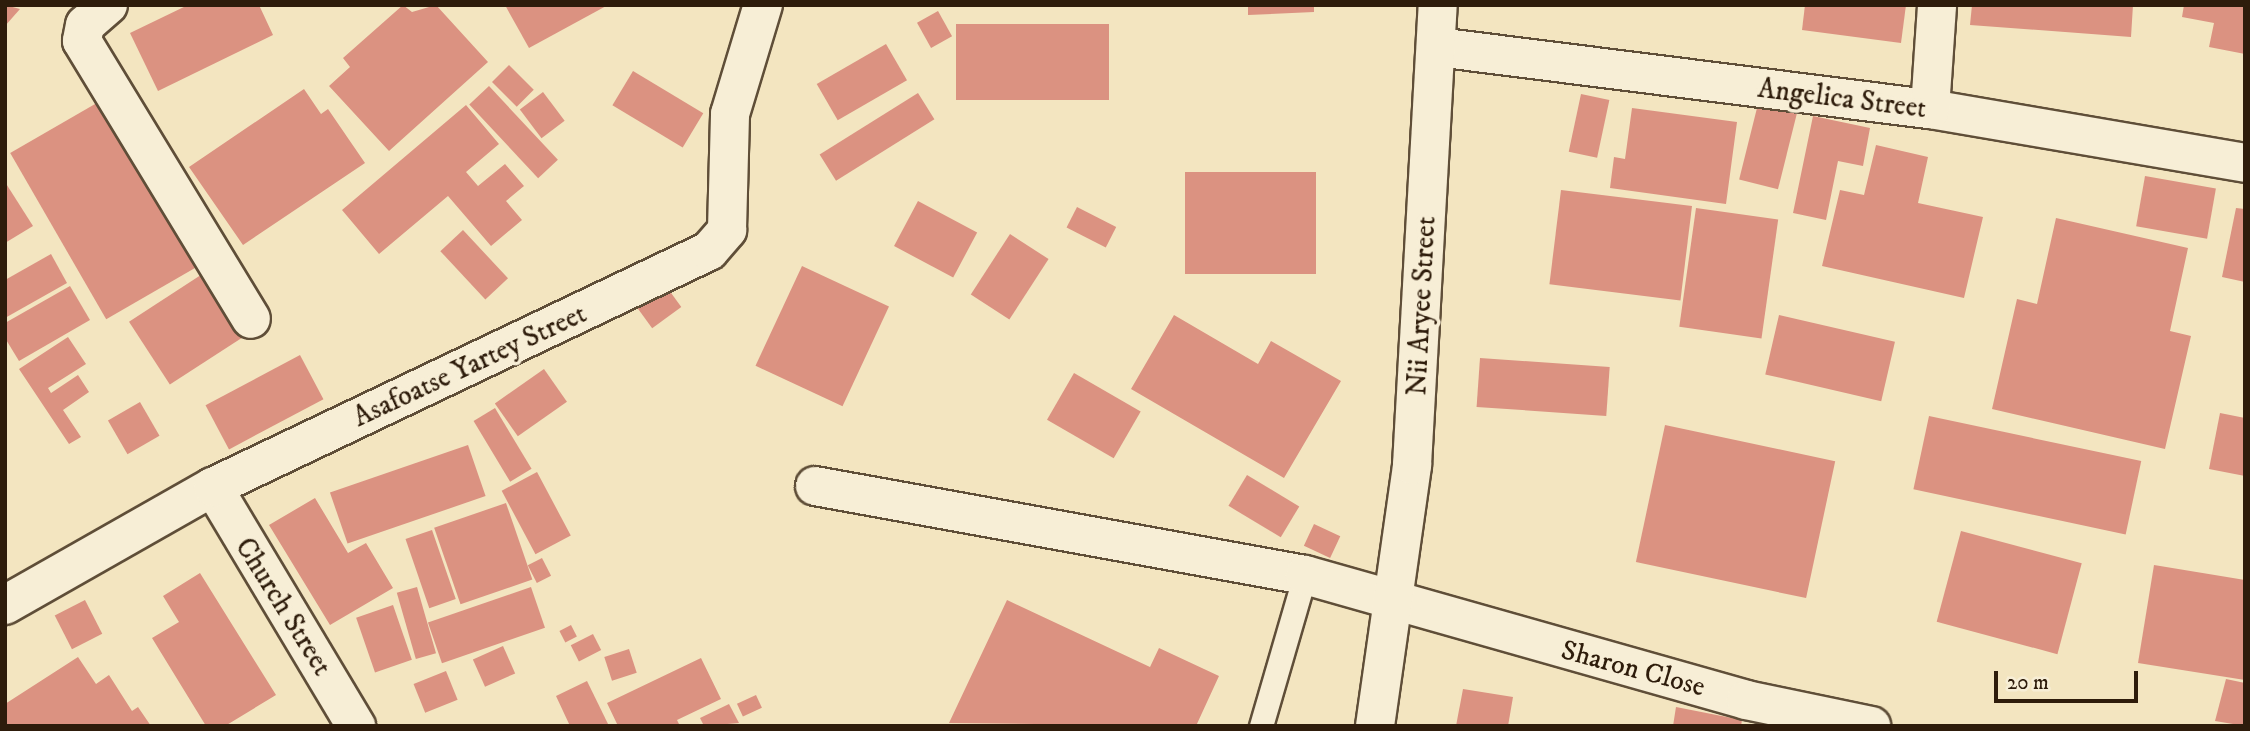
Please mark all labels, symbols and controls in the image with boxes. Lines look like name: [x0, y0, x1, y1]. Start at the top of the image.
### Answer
street label: Angelica Street: [1756, 72, 1928, 126]
street label: Nii Aryee Street: [1401, 215, 1443, 397]
street label: Asafoatse Yartey Street: [348, 297, 592, 435]
street label: Church Street: [227, 532, 339, 682]
street label: Sharon Close: [1557, 634, 1709, 704]
scale bar: [1998, 658, 2142, 702]
text: 20 m: [2007, 670, 2049, 696]

